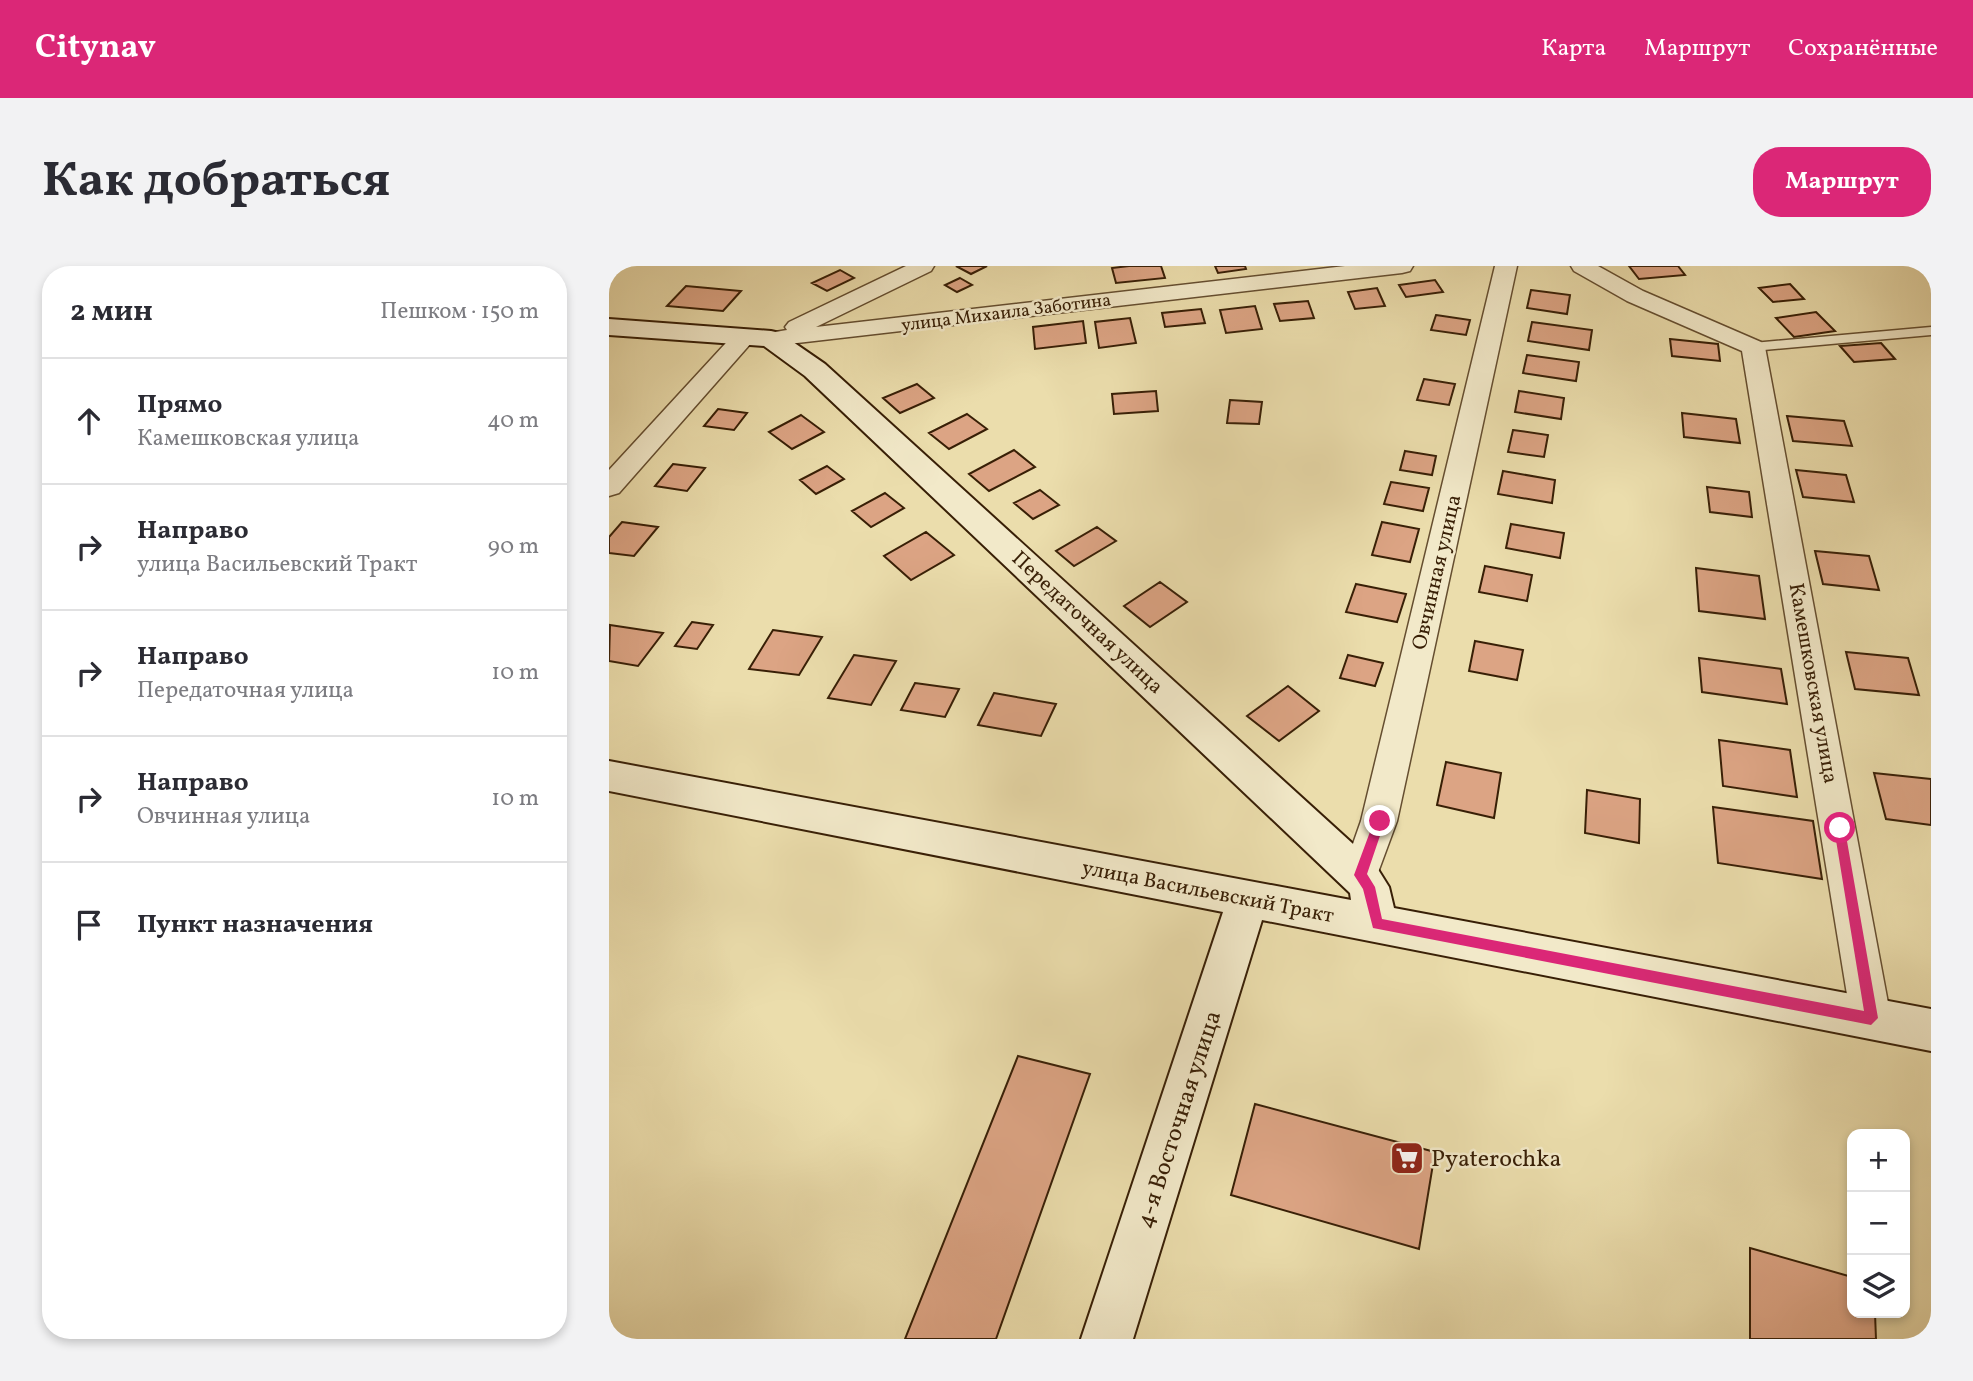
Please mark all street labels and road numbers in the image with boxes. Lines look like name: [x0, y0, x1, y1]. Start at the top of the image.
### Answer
street label: улица Михаила Заботина: [900, 288, 1113, 339]
street label: Овчинная улица: [1406, 492, 1469, 653]
street label: Передаточная улица: [1005, 545, 1169, 701]
street label: Камешковская улица: [1781, 581, 1844, 786]
street label: улица Васильевский Тракт: [1079, 854, 1336, 931]
street label: 4-я Восточная улица: [1129, 1006, 1231, 1233]

